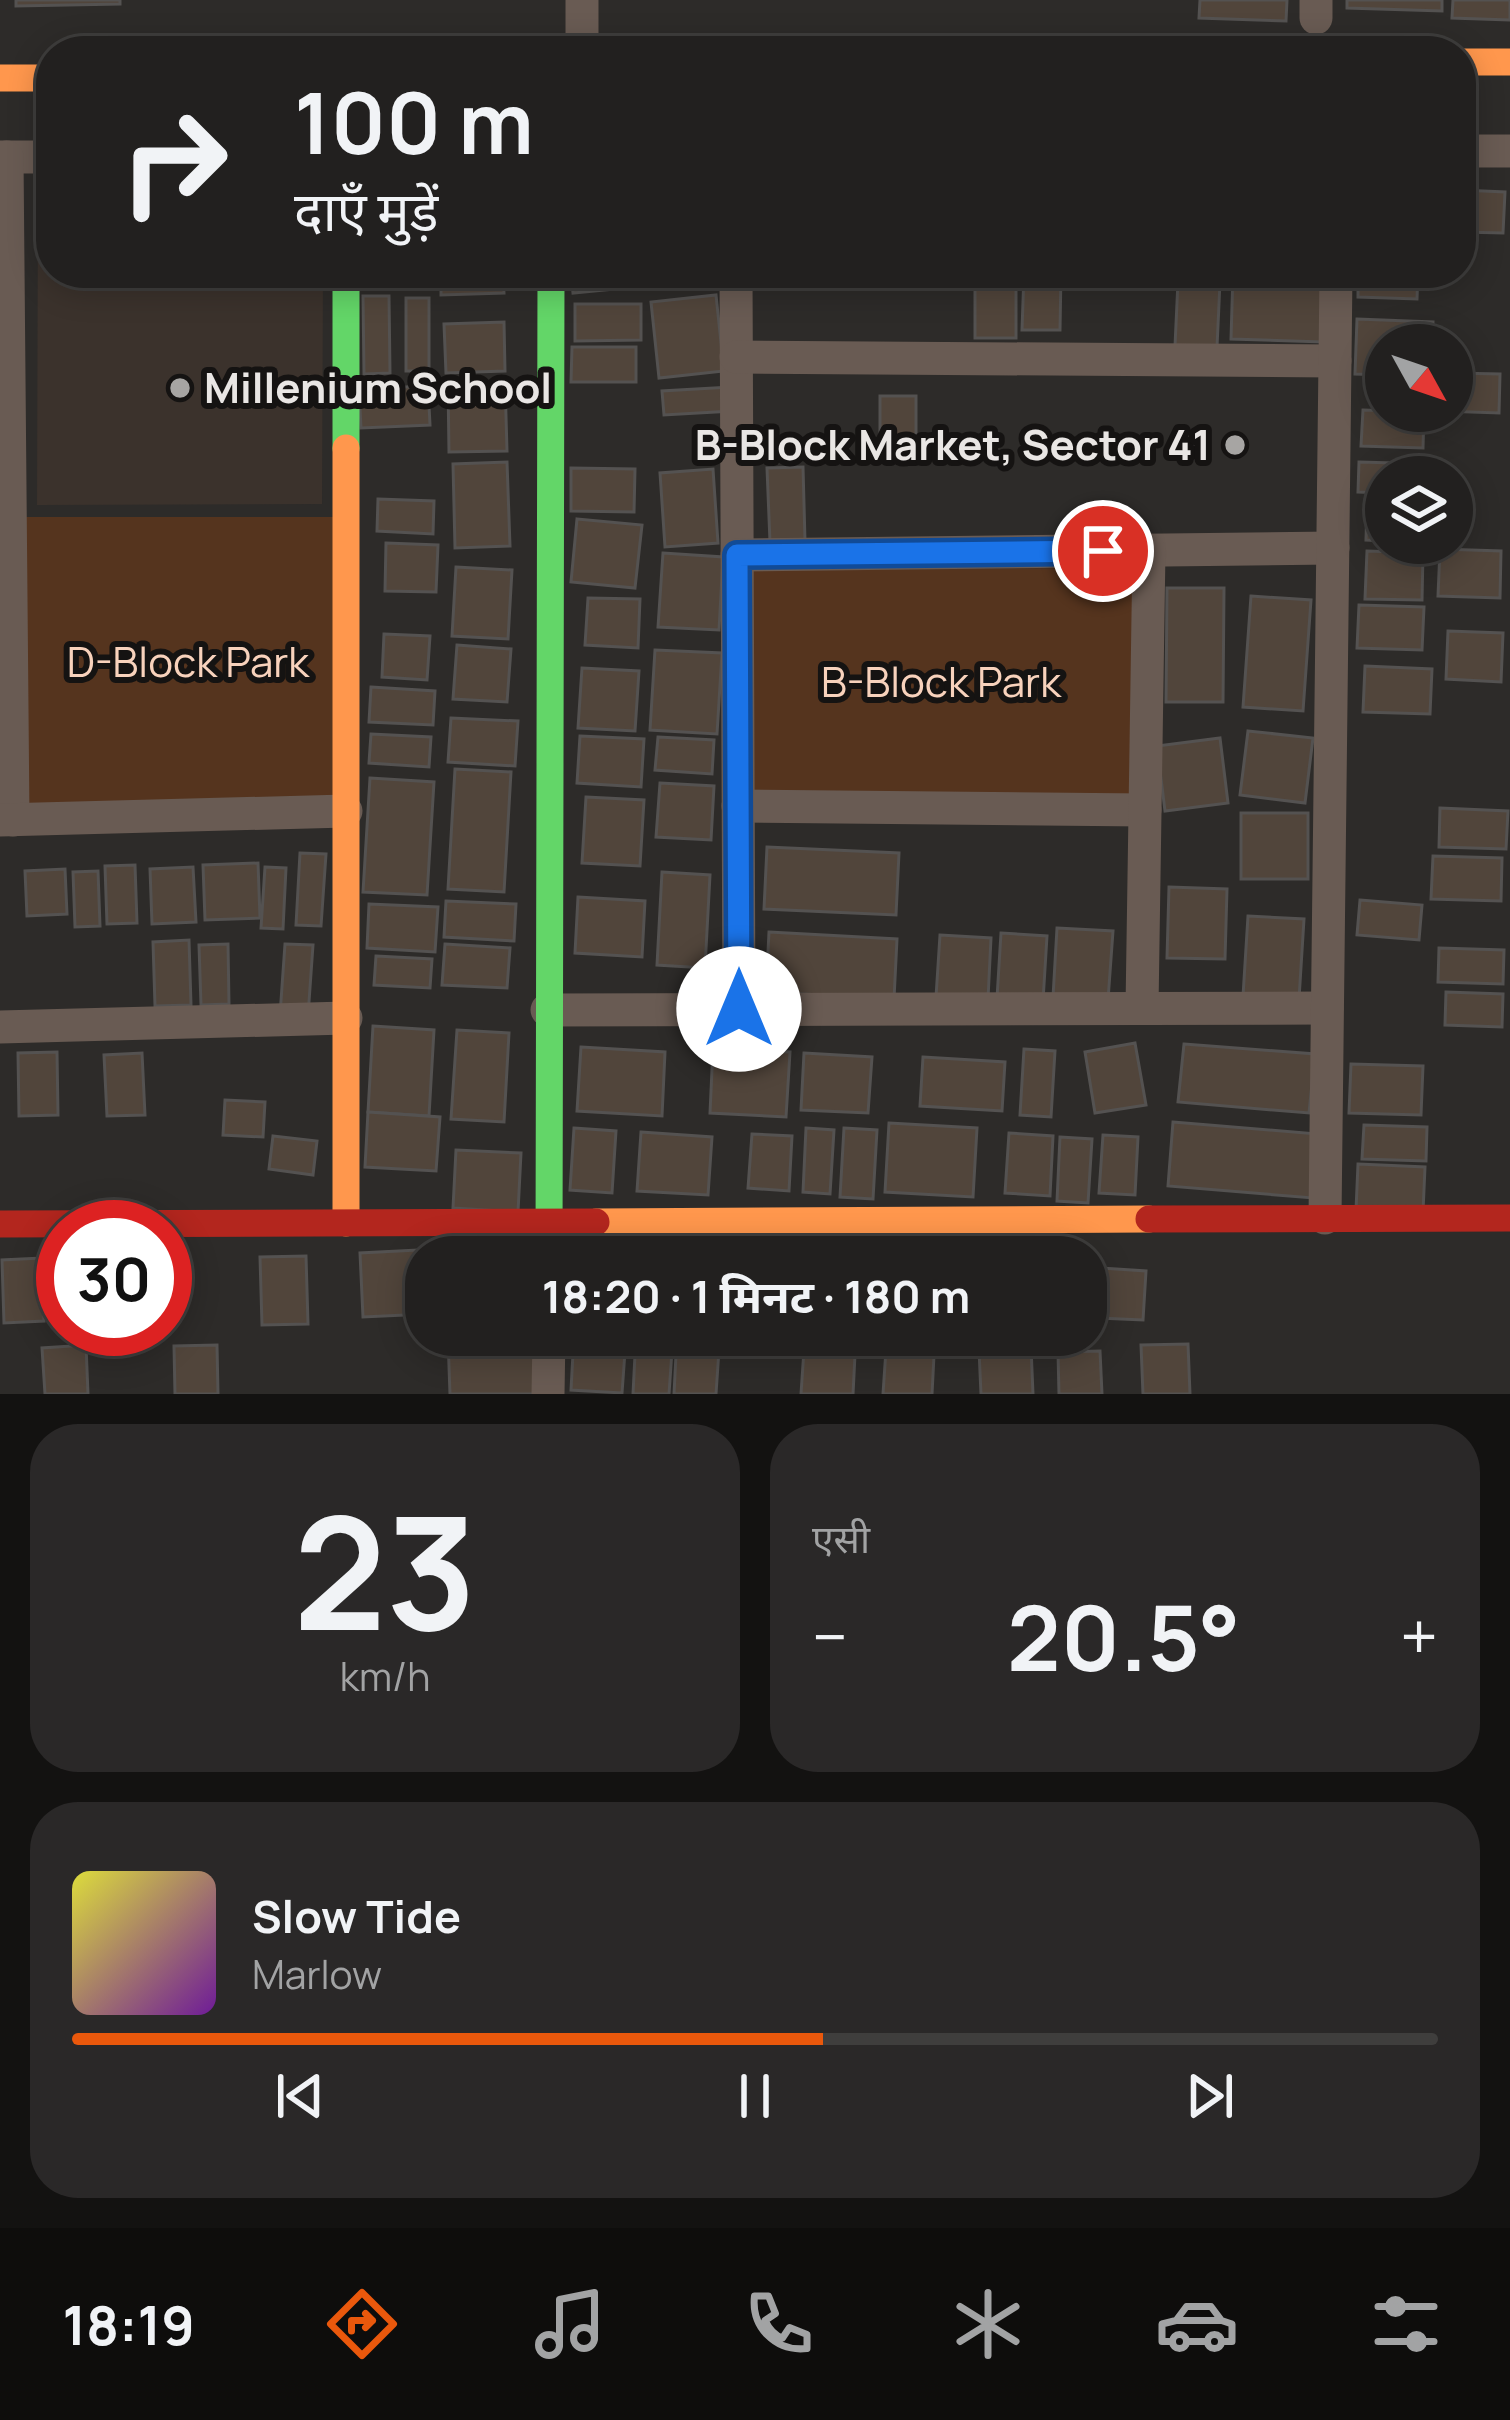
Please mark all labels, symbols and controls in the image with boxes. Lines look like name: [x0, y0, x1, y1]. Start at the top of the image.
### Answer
text: 100 m: [294, 64, 534, 179]
icon: right: [96, 84, 252, 240]
text: दाएँ मुड़ें: [294, 173, 439, 247]
north arrow: [1365, 324, 1473, 432]
map controls: [1365, 324, 1473, 564]
place label: Millenium School: [204, 358, 552, 416]
marker: Millenium School: [167, 375, 193, 401]
place label: B-Block Market, Sector 41: [695, 415, 1211, 473]
marker: B-Block Market, Sector 41: [1222, 432, 1248, 458]
button: layers: [1365, 456, 1473, 564]
pin: [1052, 500, 1154, 602]
icon: arrive: [1070, 518, 1136, 584]
park label: D-Block Park: [67, 632, 310, 690]
park label: B-Block Park: [821, 652, 1062, 710]
position arrow: [676, 946, 802, 1072]
speed limit sign: 30: [36, 1200, 192, 1356]
text: 18:20 · 1 मिनट · 180 m: [542, 1265, 970, 1327]
text: 23: [293, 1464, 477, 1677]
text: एसी: [812, 1511, 870, 1565]
text: 20.5°: [1007, 1575, 1240, 1698]
text: −: [812, 1591, 848, 1681]
text: +: [1400, 1591, 1438, 1681]
text: km/h: [340, 1649, 430, 1703]
text: Slow Tide: [252, 1885, 461, 1947]
text: Marlow: [252, 1947, 382, 2001]
icon: previous: [267, 2063, 333, 2129]
icon: pause: [722, 2063, 788, 2129]
icon: next: [1177, 2063, 1243, 2129]
icon: directions: [320, 2282, 404, 2366]
icon: music: [528, 2282, 612, 2366]
icon: phone: [737, 2282, 821, 2366]
icon: climate: [946, 2282, 1030, 2366]
icon: car: [1155, 2282, 1239, 2366]
icon: filters: [1364, 2282, 1448, 2366]
text: 18:19: [62, 2287, 195, 2361]

